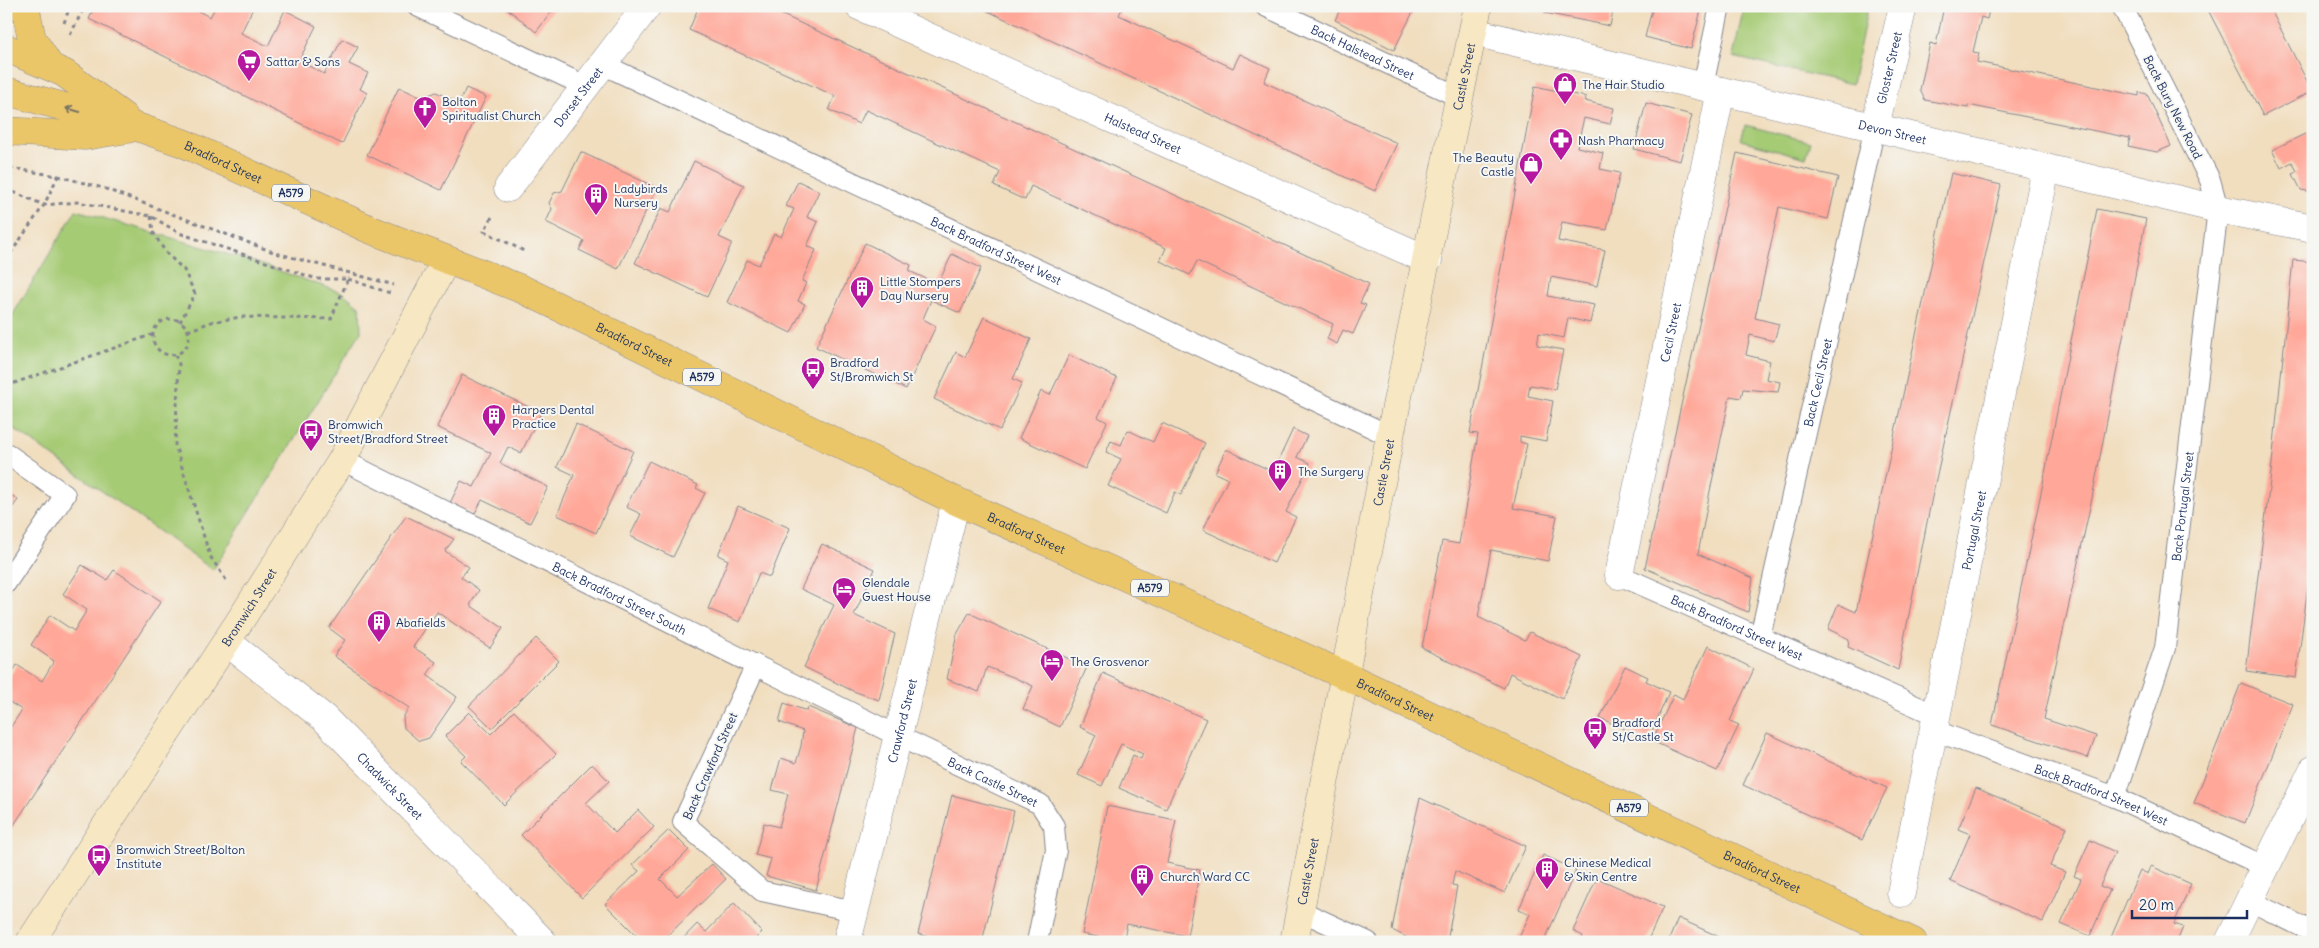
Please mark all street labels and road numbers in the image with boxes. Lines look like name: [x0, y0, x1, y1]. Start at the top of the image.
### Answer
street label: Back Halstead Street: [1309, 21, 1417, 83]
street label: Gloster Street: [1873, 30, 1904, 105]
street label: Castle Street: [1449, 42, 1478, 111]
street label: Back Bury New Road: [2140, 53, 2206, 161]
street label: Dorset Street: [550, 64, 605, 129]
street label: Halstead Street: [1102, 109, 1184, 157]
street label: Devon Street: [1857, 116, 1928, 147]
street label: Bradford Street: [182, 137, 265, 186]
road number: A579: [272, 184, 310, 202]
street label: Back Bradford Street West: [928, 213, 1064, 287]
street label: Cecil Street: [1657, 301, 1684, 363]
street label: Bradford Street: [594, 319, 675, 369]
street label: Back Cecil Street: [1800, 337, 1835, 428]
road number: A579: [683, 368, 721, 386]
street label: Castle Street: [1369, 437, 1397, 507]
street label: Back Portugal Street: [2168, 450, 2196, 562]
street label: Portugal Street: [1958, 489, 1989, 571]
street label: Bradford Street: [985, 509, 1068, 557]
street label: Back Bradford Street South: [550, 558, 689, 637]
street label: Bromwich Street: [218, 565, 279, 649]
road number: A579: [1131, 580, 1169, 596]
street label: Back Bradford Street West: [1669, 591, 1805, 663]
street label: Bradford Street: [1354, 675, 1437, 724]
street label: Crawford Street: [884, 677, 919, 764]
street label: Back Crawford Street: [680, 710, 740, 822]
street label: Chadwick Street: [354, 749, 426, 822]
street label: Back Castle Street: [945, 754, 1040, 809]
street label: Back Bradford Street West: [2032, 760, 2170, 828]
road number: A579: [1610, 800, 1648, 816]
street label: Castle Street: [1294, 836, 1321, 906]
street label: Bradford Street: [1721, 847, 1803, 896]

